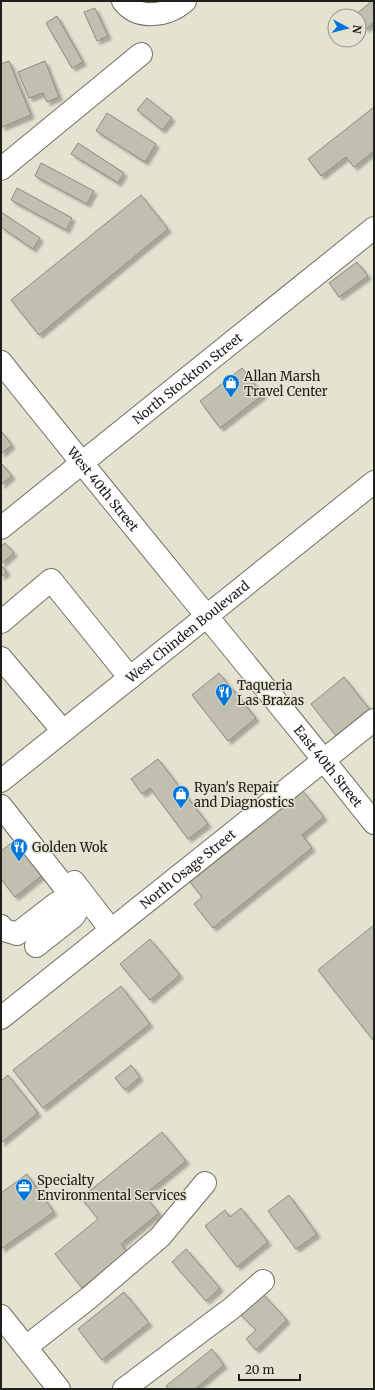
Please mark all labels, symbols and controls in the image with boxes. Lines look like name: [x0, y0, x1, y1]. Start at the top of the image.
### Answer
north arrow: [327, 8, 367, 48]
text: N: [349, 24, 364, 35]
street label: North Stockton Street: [129, 329, 246, 428]
place label: Allan Marsh Travel Center: [243, 368, 328, 400]
shop icon: Allan Marsh Travel Center: [221, 373, 241, 398]
street label: West 40th Street: [63, 442, 143, 535]
street label: West Chinden Boulevard: [122, 577, 253, 687]
place label: Taqueria Las Brazas: [237, 677, 304, 709]
restaurant icon: Taqueria Las Brazas: [214, 682, 234, 707]
street label: East 40th Street: [290, 721, 366, 810]
place label: Ryan's Repair and Diagnostics: [194, 779, 294, 811]
shop icon: Ryan's Repair and Diagnostics: [171, 784, 191, 809]
street label: North Osage Street: [136, 825, 239, 912]
restaurant icon: Golden Wok: [9, 837, 29, 862]
place label: Golden Wok: [32, 839, 108, 856]
place label: Specialty Environmental Services: [37, 1172, 186, 1204]
office icon: Specialty Environmental Services: [14, 1177, 34, 1202]
scale bar: [239, 1356, 300, 1382]
text: 20 m: [245, 1362, 274, 1377]

